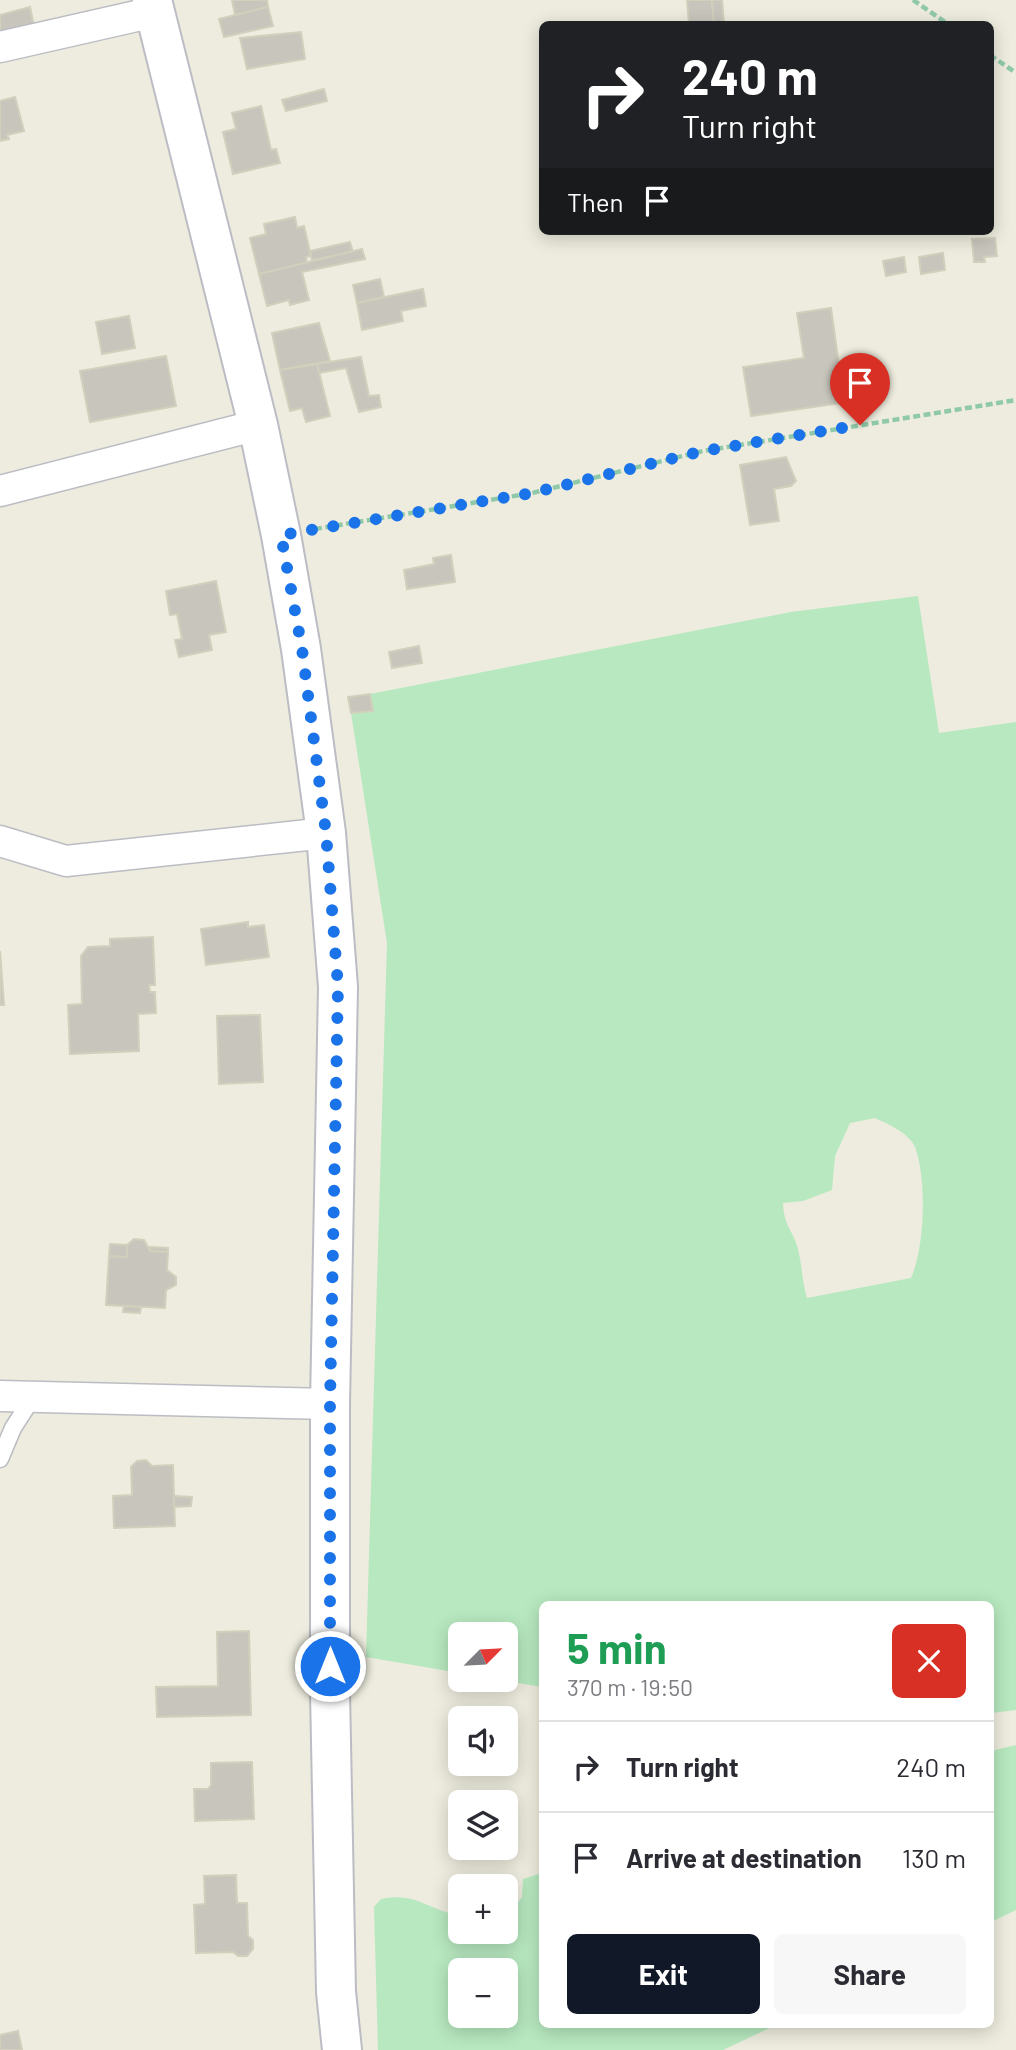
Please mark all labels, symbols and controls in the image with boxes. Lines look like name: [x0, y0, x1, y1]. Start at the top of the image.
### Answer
text: 240 m: [682, 46, 818, 105]
icon: right: [567, 49, 658, 140]
text: Turn right: [682, 106, 817, 144]
icon: arrive: [638, 182, 676, 220]
text: Then: [567, 186, 624, 217]
pin: [830, 353, 890, 425]
icon: arrive: [841, 364, 879, 402]
north arrow: [448, 1622, 518, 1692]
map controls: [448, 1622, 518, 2028]
text: 5 min: [567, 1622, 667, 1672]
button: close: [892, 1624, 966, 1698]
position arrow: [293, 1629, 367, 1703]
text: 370 m · 19:50: [567, 1673, 693, 1701]
button: sound: [448, 1706, 518, 1776]
icon: right: [567, 1748, 605, 1786]
text: Turn right: [626, 1751, 739, 1782]
text: 240 m: [896, 1751, 966, 1782]
button: layers: [448, 1790, 518, 1860]
icon: arrive: [567, 1839, 605, 1877]
text: Arrive at destination: [626, 1842, 862, 1873]
text: 130 m: [902, 1842, 966, 1873]
button: +: [448, 1874, 518, 1944]
button: Exit: [567, 1934, 760, 2014]
button: Share: [774, 1934, 966, 2014]
button: −: [448, 1958, 518, 2028]

